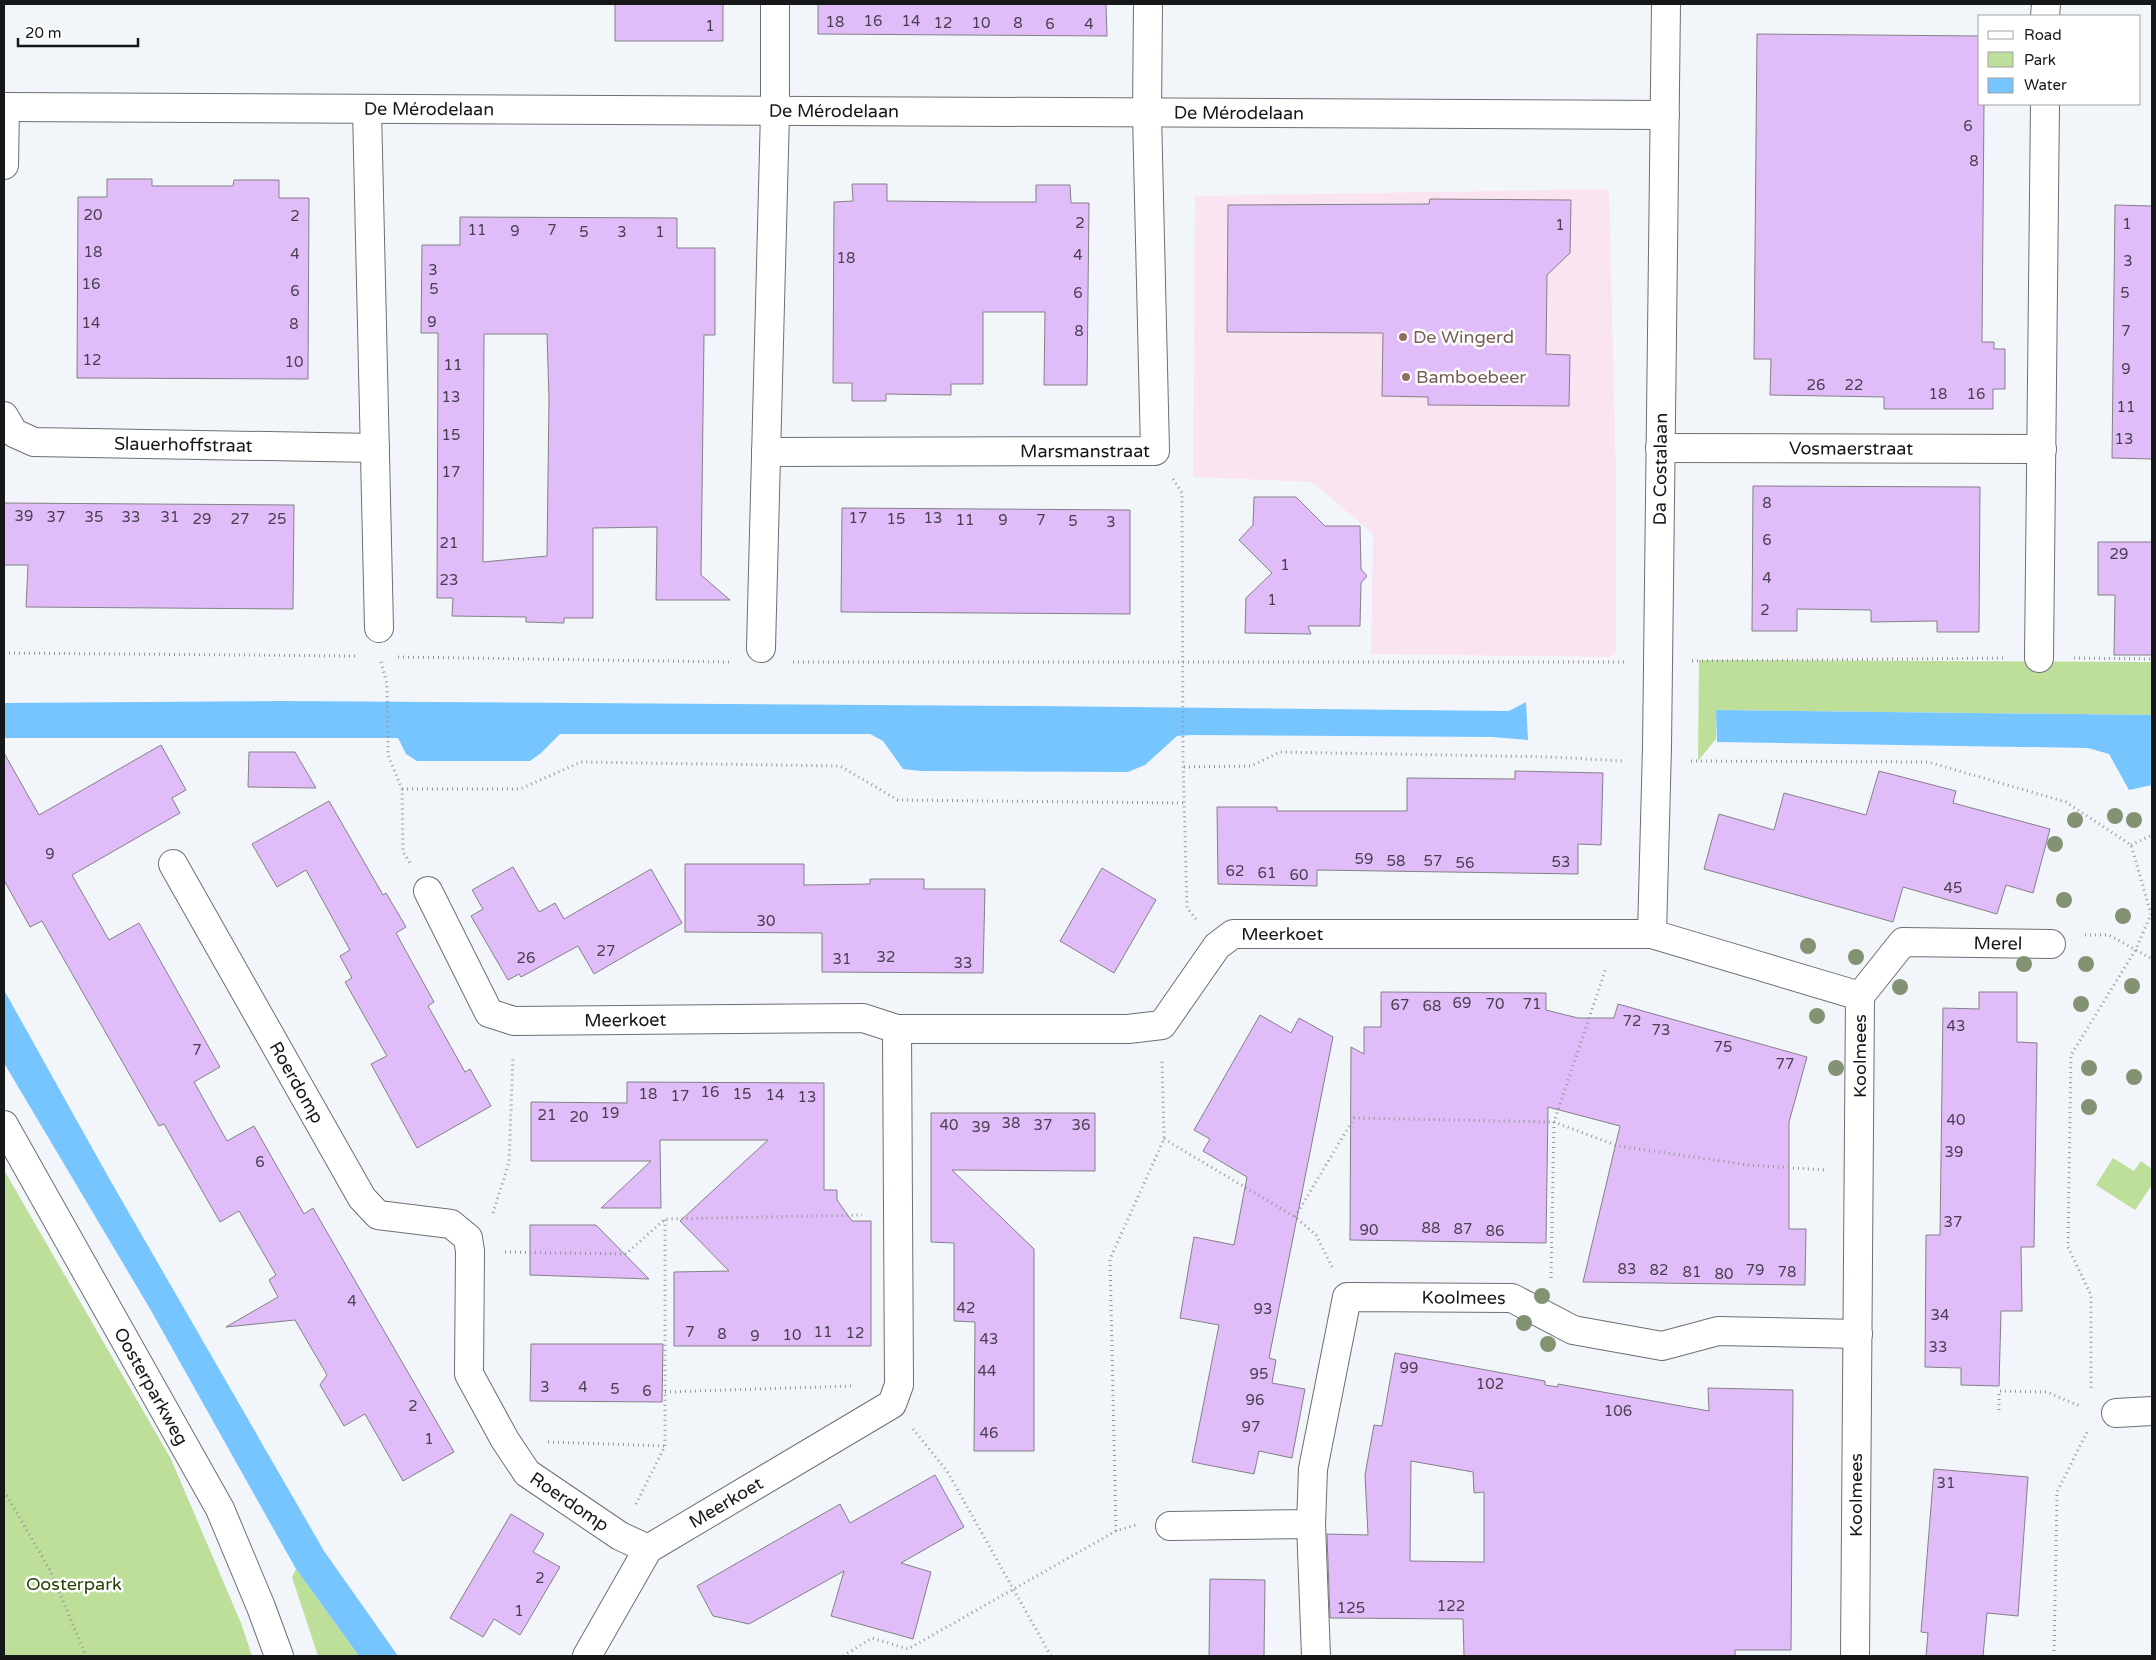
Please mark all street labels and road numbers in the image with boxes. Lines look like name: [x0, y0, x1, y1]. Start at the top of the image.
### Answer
street label: De Mérodelaan: [364, 98, 494, 120]
street label: De Mérodelaan: [769, 100, 899, 122]
street label: De Mérodelaan: [1174, 102, 1304, 124]
street label: Da Costalaan: [1649, 413, 1672, 526]
street label: Slauerhoffstraat: [114, 432, 253, 457]
street label: Vosmaerstraat: [1789, 437, 1913, 460]
street label: Marsmanstraat: [1020, 440, 1150, 462]
street label: Meerkoet: [1241, 923, 1323, 945]
street label: Merel: [1973, 932, 2022, 955]
street label: Meerkoet: [584, 1009, 667, 1031]
street label: Koolmees: [1849, 1014, 1871, 1098]
street label: Roerdomp: [265, 1038, 329, 1127]
street label: Koolmees: [1422, 1286, 1506, 1309]
street label: Oosterparkweg: [109, 1324, 193, 1449]
street label: Koolmees: [1845, 1453, 1867, 1537]
street label: Roerdomp: [526, 1467, 613, 1536]
street label: Meerkoet: [685, 1472, 767, 1533]

